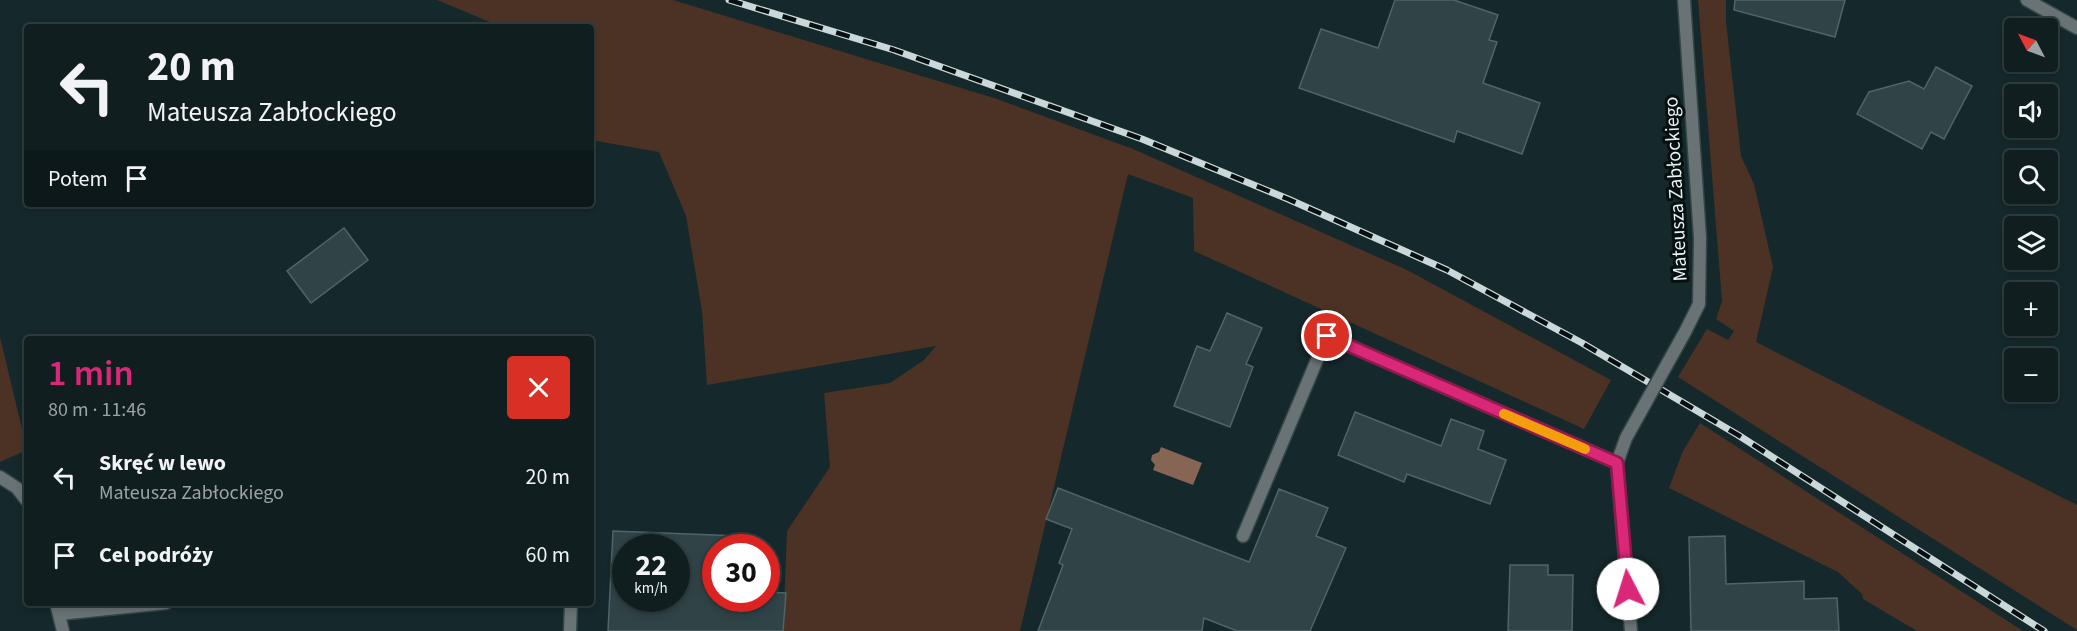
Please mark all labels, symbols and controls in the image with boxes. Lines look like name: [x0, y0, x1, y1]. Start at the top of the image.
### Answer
north arrow: [2004, 18, 2058, 72]
map controls: [2004, 18, 2058, 402]
text: 20 m: [147, 37, 236, 97]
icon: left: [48, 48, 126, 126]
button: sound: [2004, 84, 2058, 138]
text: Mateusza Zabłockiego: [147, 93, 397, 132]
street label: Mateusza Zabłockiego: [1657, 96, 1695, 282]
button: search: [2004, 150, 2058, 204]
icon: arrive: [120, 162, 153, 195]
text: Potem: [48, 163, 108, 195]
button: layers: [2004, 216, 2058, 270]
button: +: [2004, 282, 2058, 336]
pin: [1301, 310, 1352, 361]
icon: arrive: [1310, 319, 1343, 352]
text: 1 min: [48, 348, 134, 399]
button: −: [2004, 348, 2058, 402]
button: close: [507, 356, 570, 419]
text: 80 m · 11:46: [48, 396, 146, 424]
text: Skręć w lewo: [99, 447, 226, 479]
icon: left: [48, 461, 81, 494]
text: 20 m: [525, 461, 570, 493]
text: Mateusza Zabłockiego: [99, 479, 284, 507]
speed limit sign: 30: [702, 534, 780, 612]
icon: arrive: [48, 539, 81, 572]
text: Cel podróży: [99, 539, 213, 571]
text: 60 m: [525, 539, 570, 571]
text: 22: [635, 544, 667, 587]
position arrow: [1596, 557, 1660, 621]
text: km/h: [634, 578, 668, 599]

